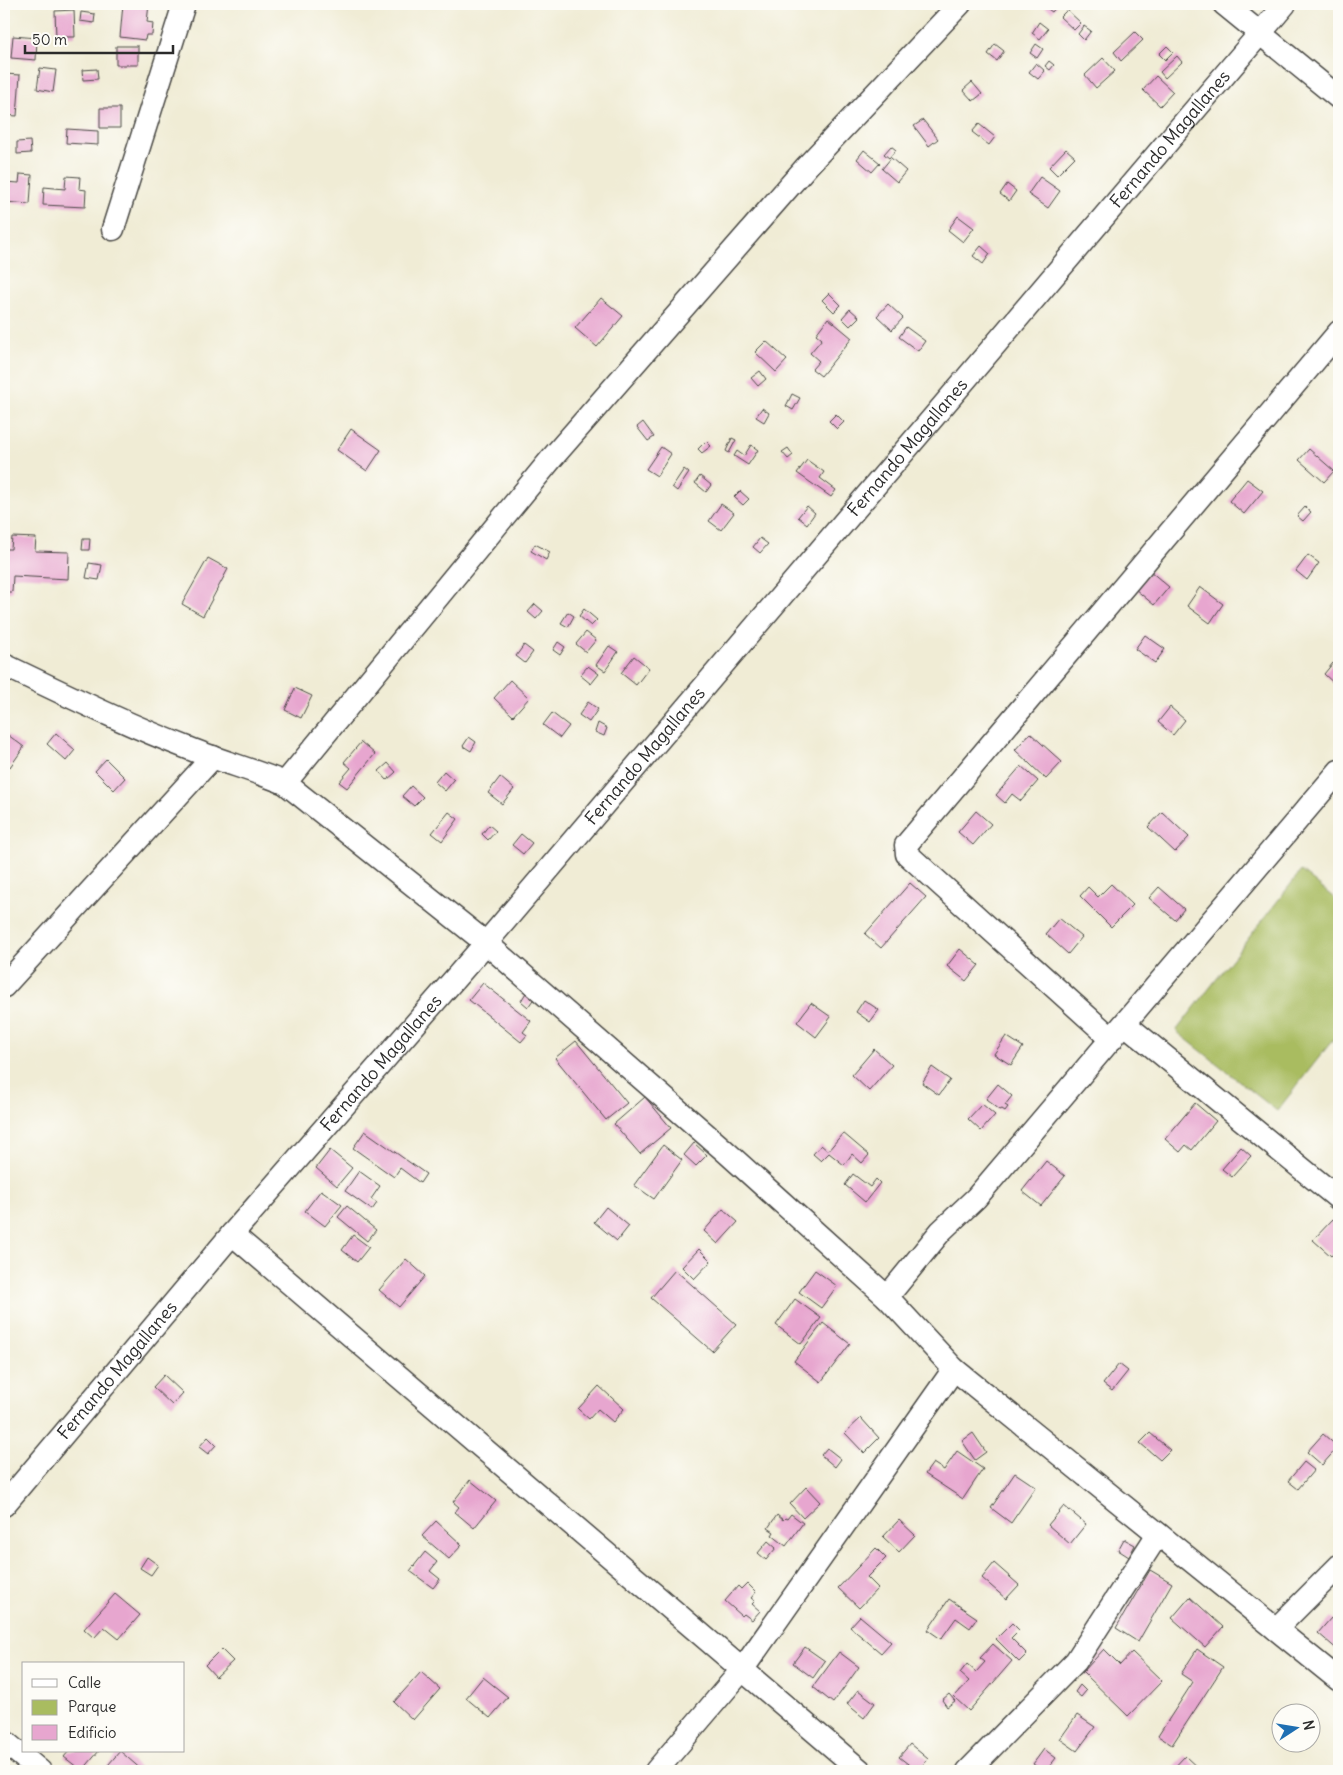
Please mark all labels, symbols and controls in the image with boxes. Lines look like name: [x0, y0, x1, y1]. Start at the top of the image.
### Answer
scale bar: [25, 22, 172, 54]
text: 50 m: [32, 30, 67, 49]
street label: Fernando Magallanes: [1104, 65, 1235, 213]
street label: Fernando Magallanes: [842, 373, 972, 521]
street label: Fernando Magallanes: [580, 682, 710, 829]
street label: Fernando Magallanes: [315, 990, 447, 1136]
street label: Fernando Magallanes: [52, 1296, 182, 1444]
legend: [22, 1662, 185, 1752]
text: Calle: [68, 1673, 101, 1692]
text: Parque: [68, 1697, 116, 1716]
north arrow: [1270, 1702, 1320, 1752]
text: N: [1299, 1719, 1319, 1732]
text: Edificio: [68, 1723, 116, 1742]

